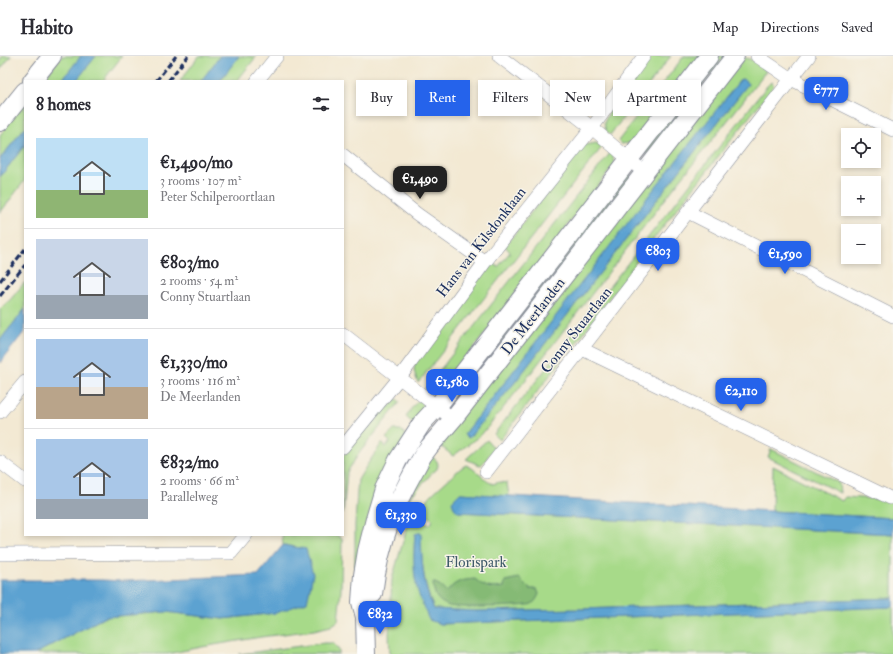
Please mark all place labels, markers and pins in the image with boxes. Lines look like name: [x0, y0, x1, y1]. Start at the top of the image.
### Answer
pin: €777: [802, 77, 850, 111]
pin: €1,490: [387, 166, 453, 200]
pin: €803: [634, 238, 682, 272]
pin: €1,590: [752, 241, 818, 275]
pin: €1,580: [419, 369, 485, 403]
pin: €2,110: [708, 378, 774, 412]
pin: €1,330: [368, 502, 434, 536]
pin: €832: [356, 601, 404, 635]

